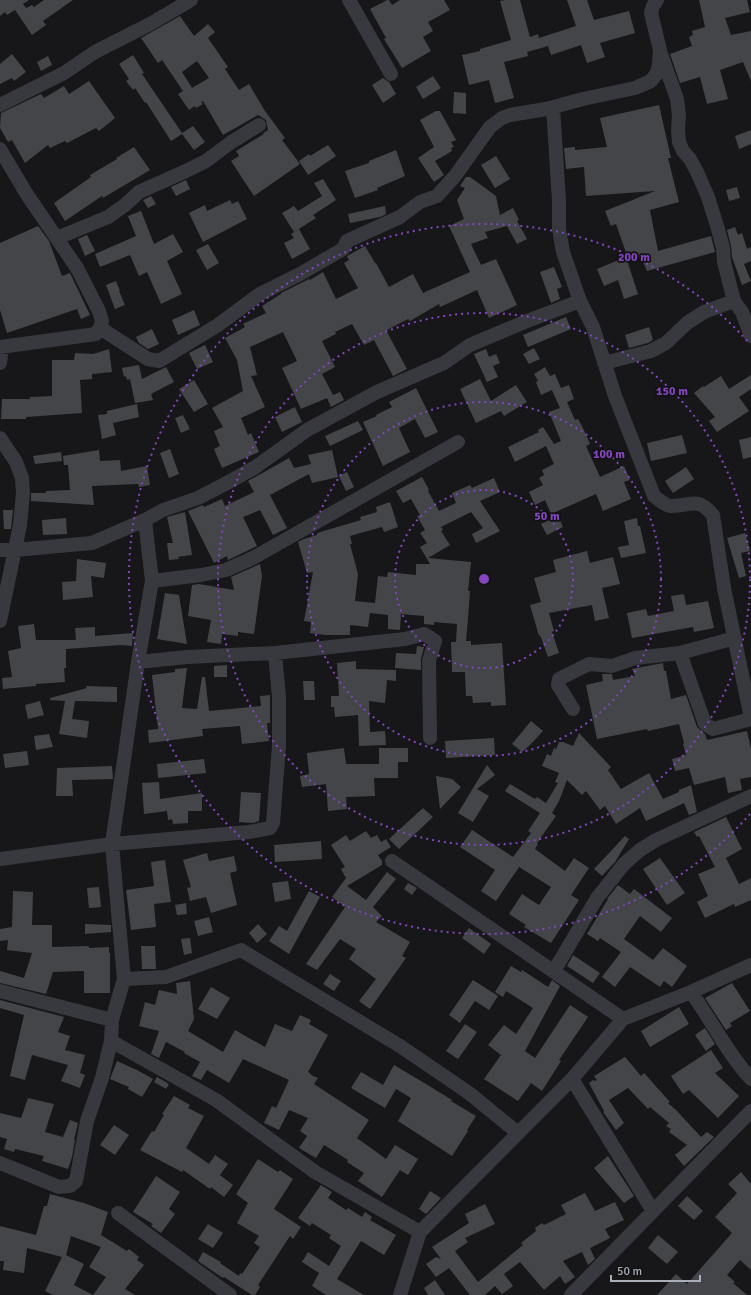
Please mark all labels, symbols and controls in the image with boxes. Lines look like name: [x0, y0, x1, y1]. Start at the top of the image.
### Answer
text: 200 m: [618, 250, 650, 265]
text: 150 m: [656, 384, 688, 399]
text: 100 m: [593, 447, 625, 462]
text: 50 m: [534, 509, 560, 524]
centre of rings: [477, 572, 491, 586]
scale bar: [611, 1257, 700, 1283]
text: 50 m: [617, 1264, 642, 1279]

